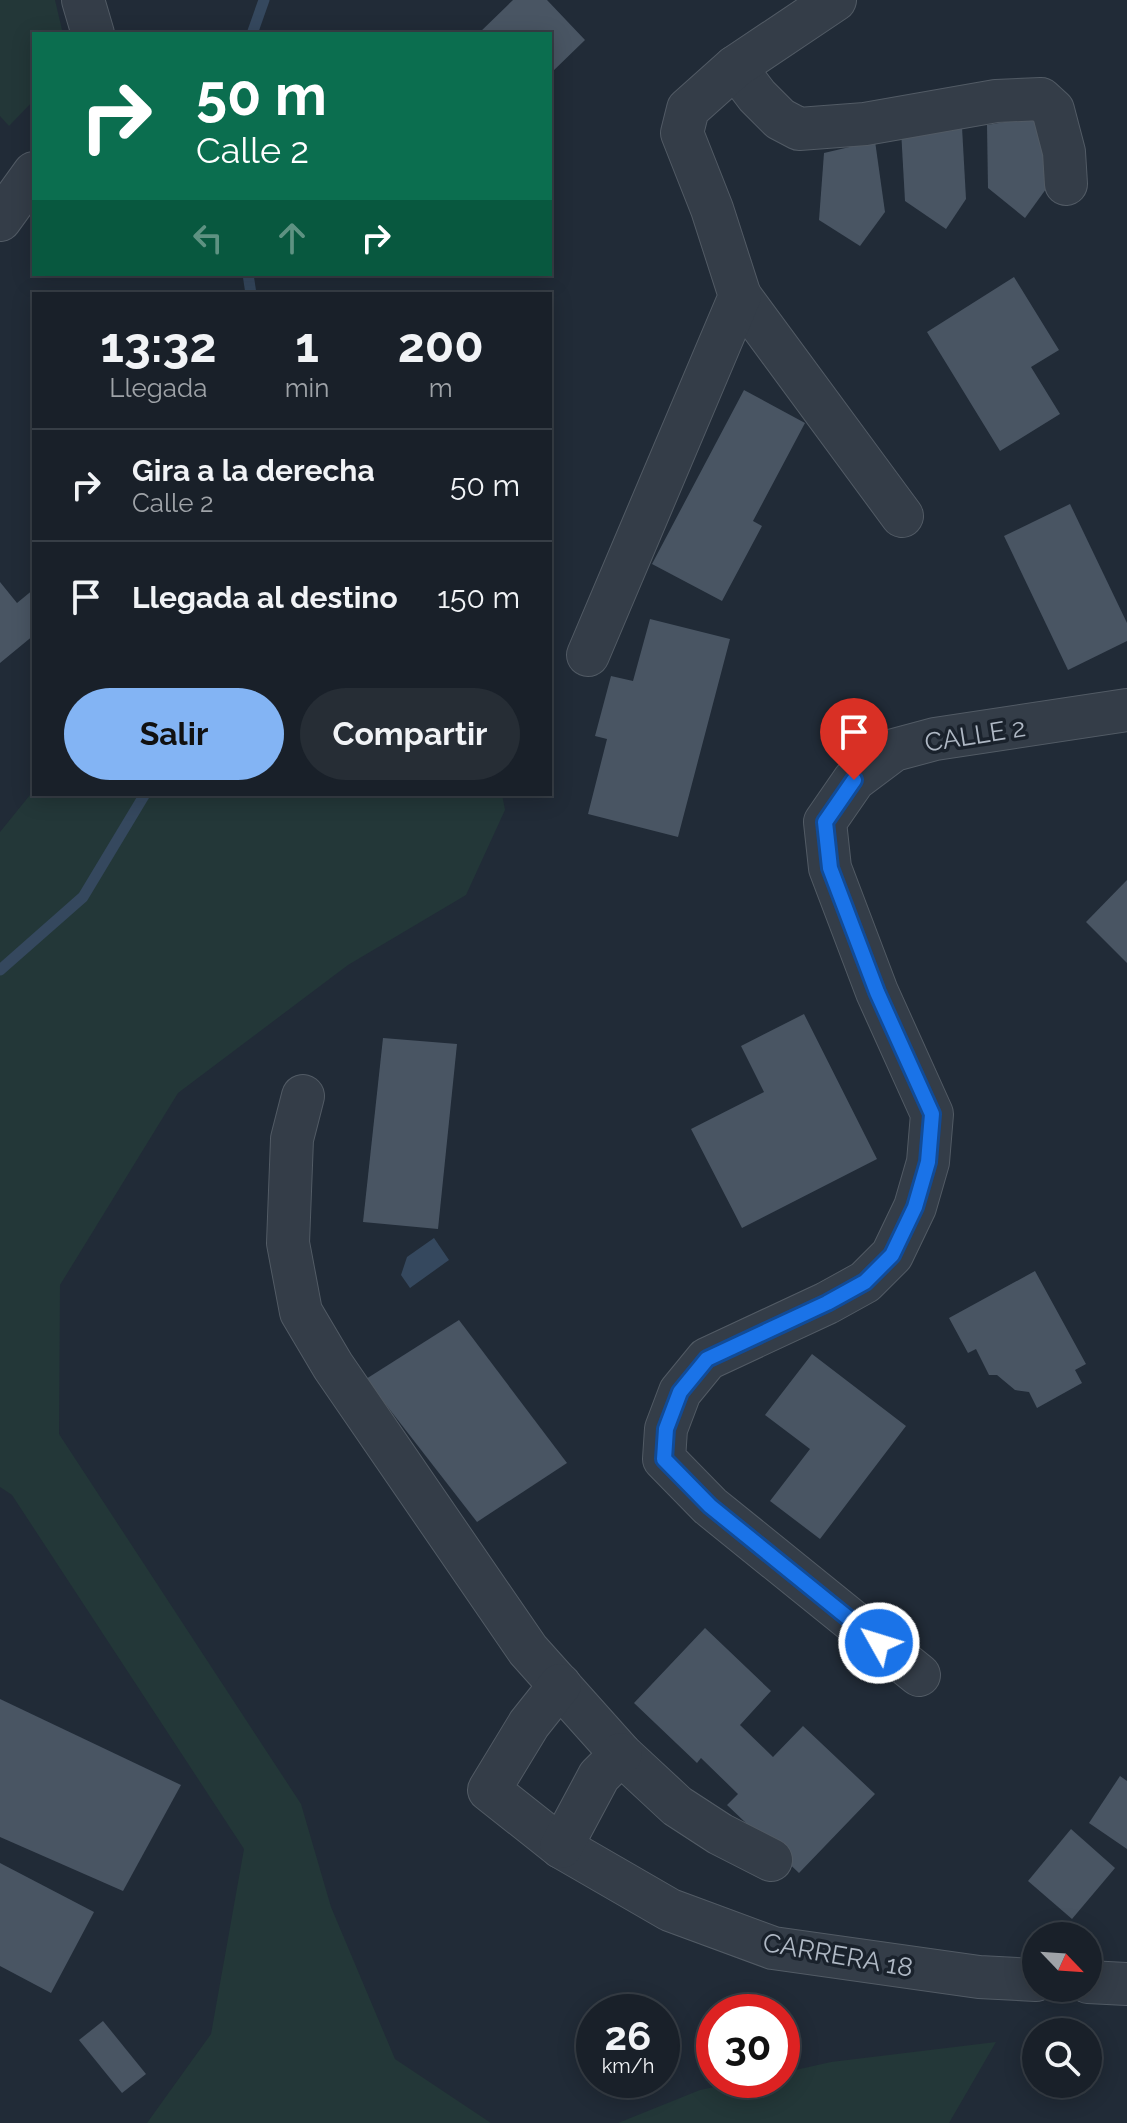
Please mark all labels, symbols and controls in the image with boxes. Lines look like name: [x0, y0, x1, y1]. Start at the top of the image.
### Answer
text: 50 m: [196, 62, 327, 128]
icon: right: [64, 64, 168, 168]
text: Calle 2: [196, 129, 309, 171]
icon: left: [186, 216, 230, 260]
icon: ahead: [270, 216, 314, 260]
icon: right: [354, 216, 398, 260]
text: 13:32: [100, 317, 216, 373]
text: 1: [295, 317, 319, 373]
text: 200: [398, 317, 484, 373]
text: Llegada: [109, 373, 207, 403]
text: min: [285, 373, 329, 403]
text: m: [429, 373, 453, 403]
text: Gira a la derecha: [132, 453, 375, 488]
icon: right: [64, 463, 108, 507]
text: 50 m: [450, 468, 520, 503]
text: Calle 2: [132, 488, 214, 518]
icon: arrive: [64, 575, 108, 619]
text: Llegada al destino: [132, 580, 398, 615]
text: 150 m: [437, 580, 520, 615]
button: Salir: [64, 688, 284, 780]
button: Compartir: [300, 688, 520, 780]
pin: [820, 698, 888, 780]
icon: arrive: [832, 710, 876, 754]
street label: CALLE 2: [923, 712, 1027, 758]
position arrow: [837, 1601, 921, 1685]
north arrow: [1022, 1922, 1102, 2002]
map controls: [1022, 1922, 1102, 2098]
street label: CARRERA 18: [761, 1927, 915, 1983]
speed limit sign: 30: [696, 1994, 800, 2098]
text: 26: [605, 2012, 651, 2059]
button: search: [1022, 2018, 1102, 2098]
text: km/h: [602, 2054, 654, 2078]

